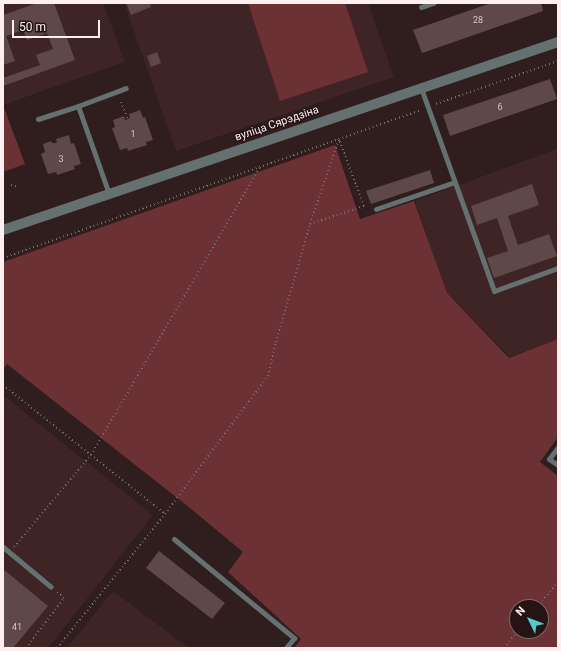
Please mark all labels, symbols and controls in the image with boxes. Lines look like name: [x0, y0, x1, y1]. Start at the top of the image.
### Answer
scale bar: [14, 12, 102, 38]
house number: 28: [473, 15, 483, 25]
text: 50 m: [19, 20, 46, 34]
house number: 6: [497, 102, 503, 112]
street label: вуліца Сярэдзіна: [233, 103, 321, 145]
house number: 1: [130, 129, 136, 139]
house number: 3: [58, 154, 64, 164]
north arrow: [509, 599, 549, 639]
text: N: [513, 604, 528, 618]
house number: 41: [12, 622, 22, 632]

